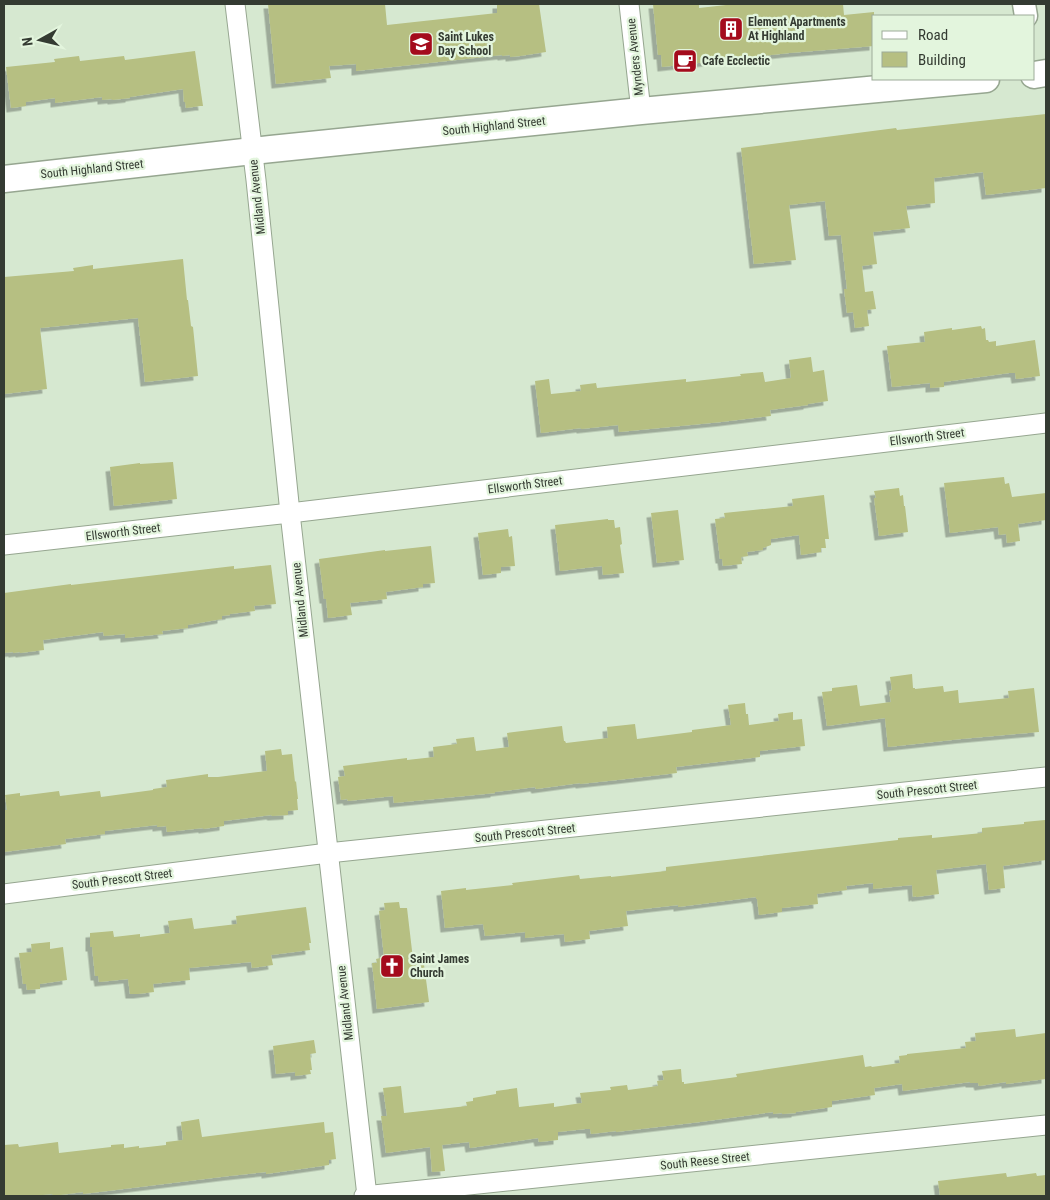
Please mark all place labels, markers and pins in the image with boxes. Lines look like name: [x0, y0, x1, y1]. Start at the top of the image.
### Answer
place label: Element Apartments At Highland: [748, 15, 846, 43]
building icon: Element Apartments At Highland: [718, 16, 744, 42]
place label: Saint Lukes Day School: [438, 30, 494, 58]
school or university icon: Saint Lukes Day School: [408, 31, 434, 57]
cafe icon: Cafe Ecclectic: [672, 48, 698, 74]
place label: Cafe Ecclectic: [702, 54, 771, 68]
place label: Saint James Church: [410, 952, 470, 980]
church icon: Saint James Church: [379, 953, 405, 979]

